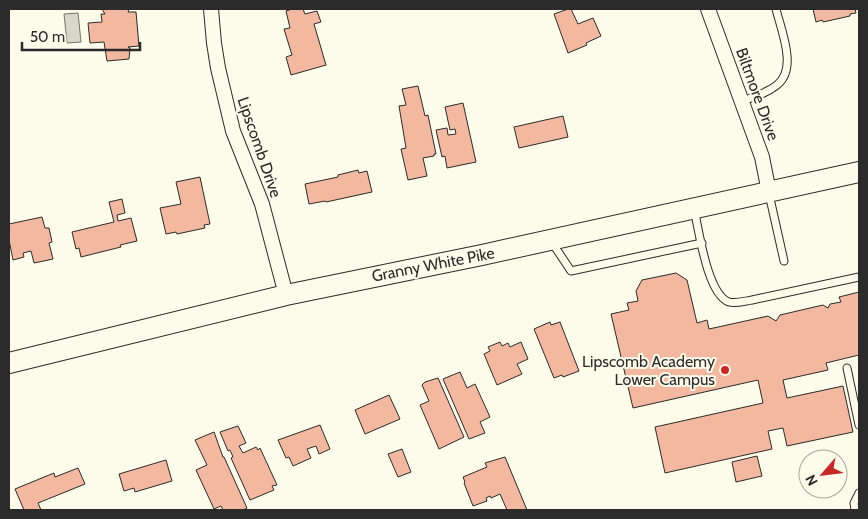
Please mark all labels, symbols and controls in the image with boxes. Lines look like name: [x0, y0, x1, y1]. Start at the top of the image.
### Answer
scale bar: [22, 20, 140, 52]
text: 50 m: [30, 28, 65, 46]
street label: Biltmore Drive: [732, 45, 783, 143]
street label: Lipscomb Drive: [233, 94, 286, 200]
street label: Granny White Pike: [370, 243, 496, 286]
place label: Lipscomb Academy Lower Campus: [582, 352, 715, 389]
marker: Lipscomb Academy Lower Campus: [719, 364, 731, 376]
north arrow: [798, 449, 848, 499]
text: N: [801, 472, 822, 489]

